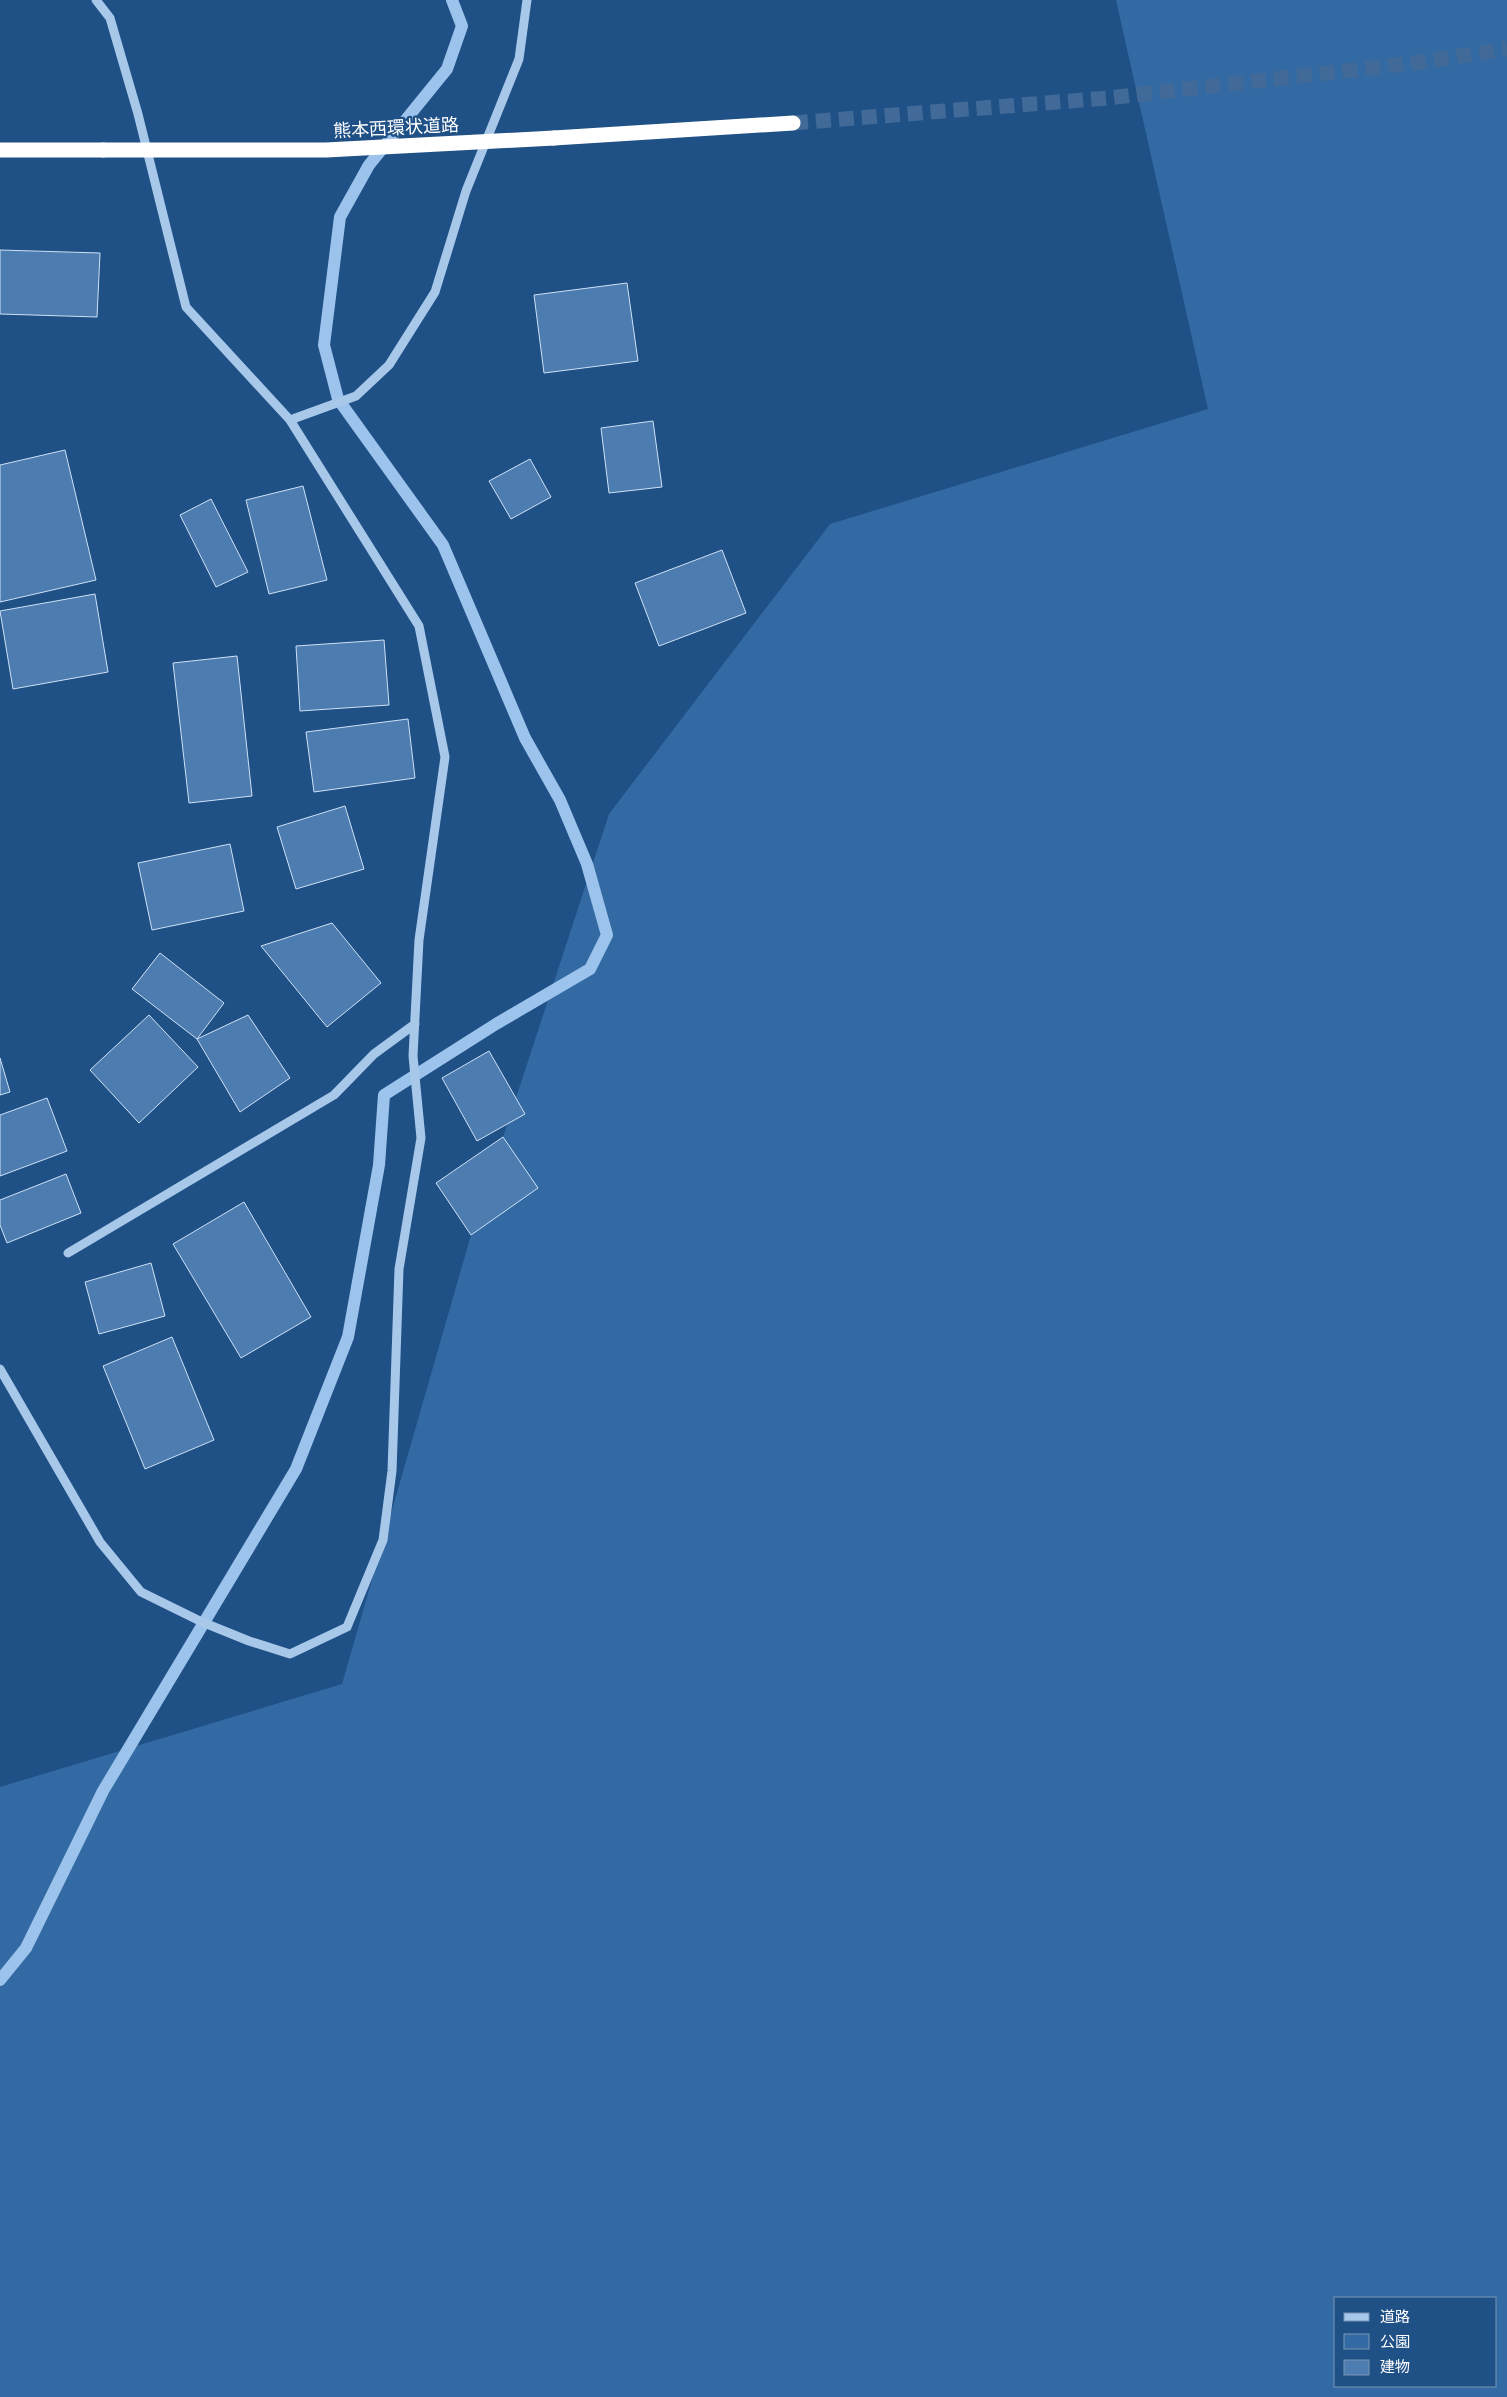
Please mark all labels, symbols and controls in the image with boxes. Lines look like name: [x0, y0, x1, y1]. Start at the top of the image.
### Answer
street label: 熊本西環状道路: [333, 114, 459, 142]
legend: [1334, 2297, 1497, 2387]
text: 道路: [1380, 2308, 1410, 2326]
text: 公園: [1380, 2333, 1410, 2351]
text: 建物: [1380, 2358, 1410, 2376]

